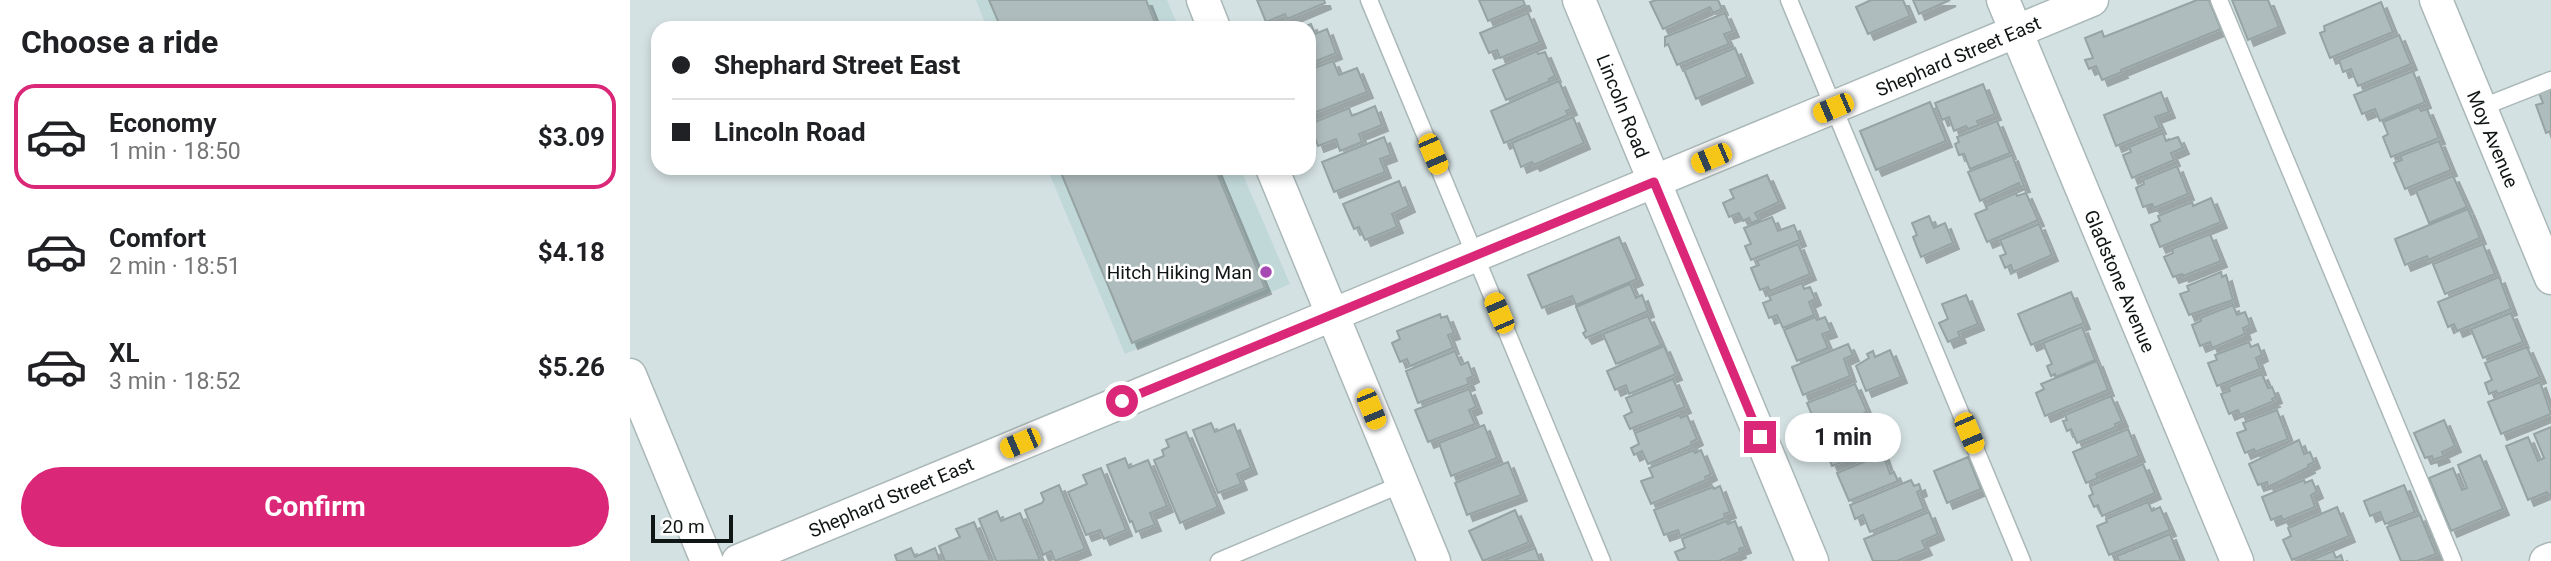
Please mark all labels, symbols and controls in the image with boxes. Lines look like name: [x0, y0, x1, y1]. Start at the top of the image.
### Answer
street label: Shephard Street East: [1872, 11, 2044, 102]
text: Choose a ride: [21, 23, 218, 61]
text: Shephard Street East: [714, 50, 960, 80]
street label: Lincoln Road: [1591, 51, 1654, 161]
street label: Moy Avenue: [2462, 87, 2523, 191]
car: [1810, 90, 1857, 126]
icon: car: [25, 105, 88, 168]
text: Economy: [109, 108, 216, 138]
text: Lincoln Road: [714, 117, 866, 147]
text: $3.09: [538, 122, 605, 152]
car: [1416, 131, 1451, 177]
text: 1 min · 18:50: [109, 138, 241, 165]
car: [1688, 140, 1735, 176]
street label: Gladstone Avenue: [2079, 206, 2160, 356]
icon: car: [25, 220, 88, 283]
text: Comfort: [109, 223, 206, 253]
text: $4.18: [538, 237, 605, 267]
text: 2 min · 18:51: [109, 253, 241, 280]
place label: Hitch Hiking Man: [1107, 261, 1252, 284]
marker: Hitch Hiking Man: [1258, 264, 1274, 280]
car: [1482, 290, 1517, 336]
icon: car: [25, 335, 88, 398]
text: XL: [109, 338, 140, 368]
text: $5.26: [538, 352, 605, 382]
text: 3 min · 18:52: [109, 368, 241, 395]
route start: [1106, 385, 1138, 417]
car: [1354, 386, 1389, 432]
car: [1952, 410, 1987, 456]
callout: 1 min: [1784, 412, 1900, 462]
route end: [1744, 421, 1776, 453]
text: 1 min: [1814, 424, 1872, 451]
car: [997, 425, 1044, 461]
street label: Shephard Street East: [805, 452, 977, 543]
button: Confirm: [21, 467, 609, 547]
scale bar: [651, 512, 733, 544]
text: 20 m: [662, 515, 705, 538]

